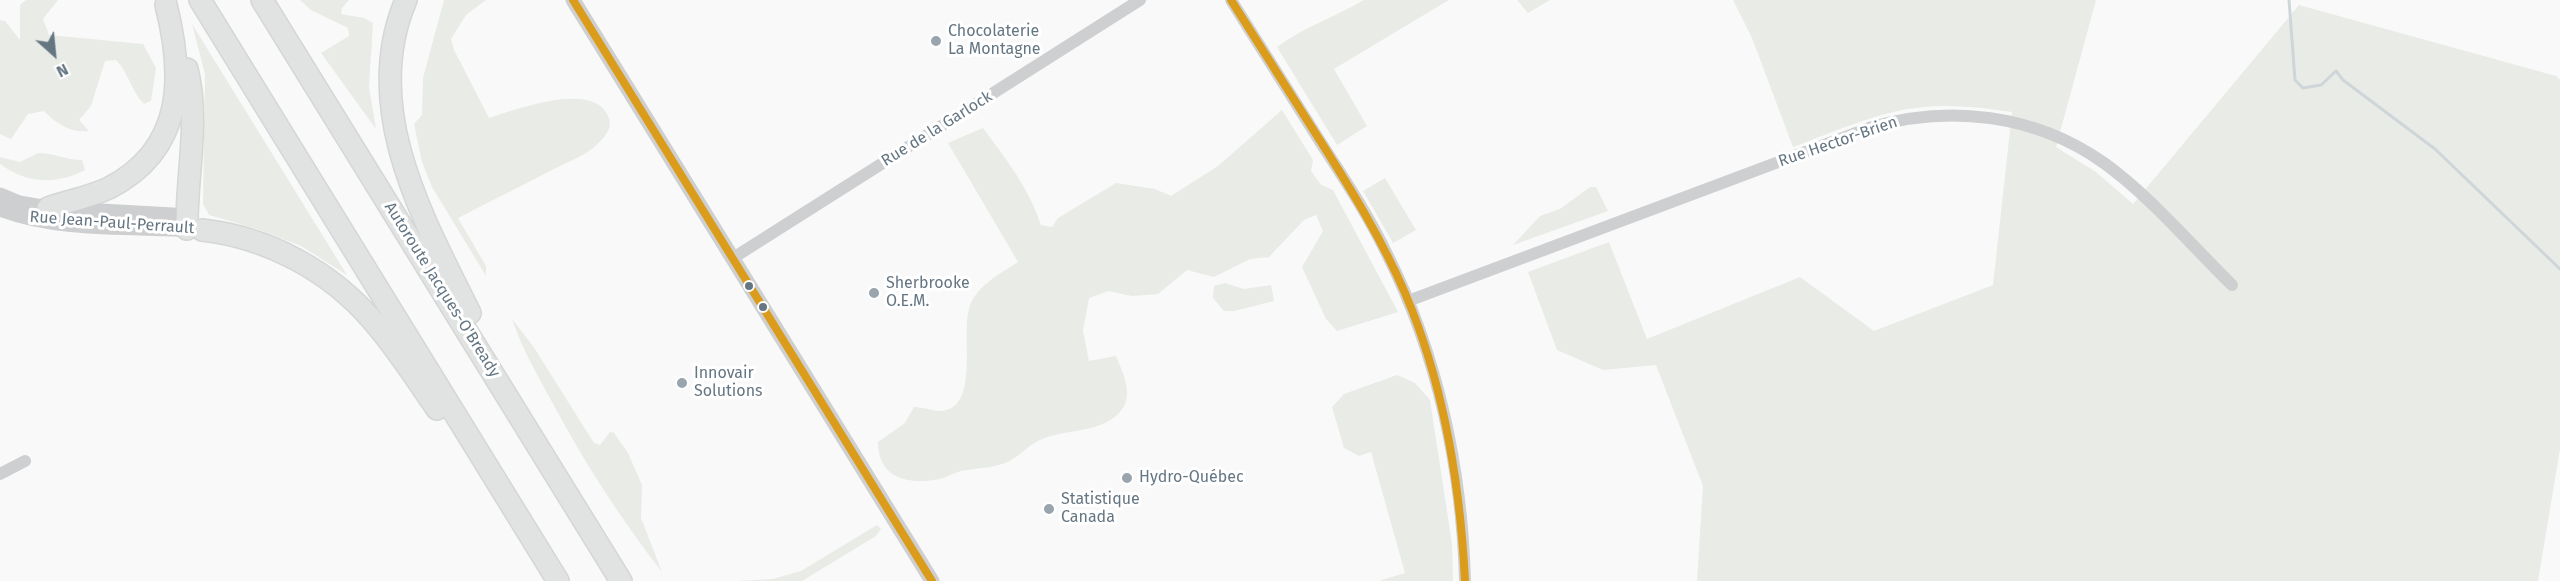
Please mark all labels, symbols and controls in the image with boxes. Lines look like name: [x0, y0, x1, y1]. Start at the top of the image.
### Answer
place label: Chocolaterie La Montagne: [948, 22, 1041, 60]
north arrow: [24, 24, 84, 84]
marker: Chocolaterie La Montagne: [929, 34, 943, 48]
text: N: [53, 60, 71, 81]
street label: Rue de la Garlock: [878, 87, 996, 171]
street label: Rue Hector-Brien: [1776, 113, 1900, 171]
street label: Autoroute Jacques-O'Bready: [380, 199, 504, 381]
street label: Rue Jean-Paul-Perrault: [29, 208, 195, 238]
place label: Sherbrooke O.E.M.: [886, 274, 970, 312]
unlabelled marker: [743, 280, 755, 292]
marker: Sherbrooke O.E.M.: [867, 286, 881, 300]
unlabelled marker: [757, 301, 769, 313]
place label: Innovair Solutions: [694, 364, 763, 402]
marker: Innovair Solutions: [675, 376, 689, 390]
place label: Hydro-Québec: [1139, 468, 1244, 488]
marker: Hydro-Québec: [1120, 471, 1134, 485]
place label: Statistique Canada: [1061, 490, 1140, 528]
marker: Statistique Canada: [1042, 502, 1056, 516]

